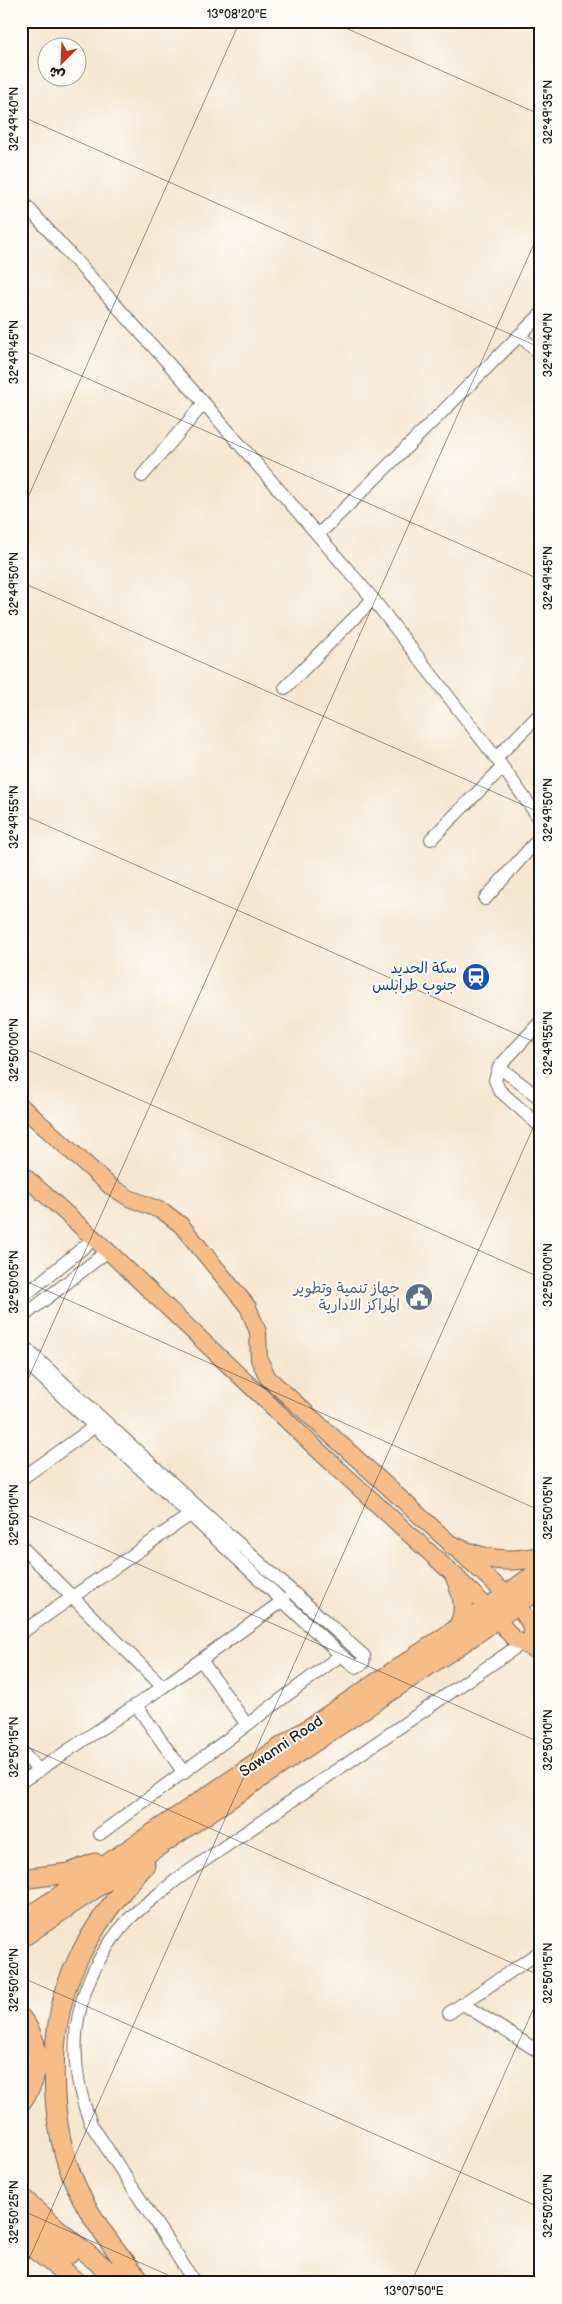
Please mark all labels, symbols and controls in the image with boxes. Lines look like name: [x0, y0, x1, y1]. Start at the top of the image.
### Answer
text: 13°08'20"E: [207, 7, 267, 22]
north arrow: [38, 38, 88, 88]
text: ش: [46, 63, 67, 84]
text: 32°49'35"N: [541, 80, 556, 144]
text: 32°49'40"N: [7, 87, 22, 151]
text: 32°49'40"N: [541, 313, 556, 377]
text: 32°49'45"N: [7, 320, 22, 384]
text: 32°49'45"N: [541, 546, 556, 610]
text: 32°49'50"N: [7, 552, 22, 616]
text: 32°49'50"N: [541, 778, 556, 842]
text: 32°49'55"N: [7, 785, 22, 849]
place label: سكة الحديد جنوب طرابلس: [372, 959, 457, 995]
station icon: سكة الحديد جنوب طرابلس: [461, 962, 491, 992]
text: 32°49'55"N: [541, 1011, 556, 1075]
text: 32°50'00"N: [7, 1018, 22, 1082]
text: 32°50'00"N: [541, 1243, 556, 1307]
text: 32°50'05"N: [7, 1250, 22, 1314]
place label: جهاز تنمية وتطوير المراكز الادارية: [293, 1279, 400, 1315]
public building icon: جهاز تنمية وتطوير المراكز الادارية: [404, 1282, 434, 1312]
text: 32°50'05"N: [541, 1476, 556, 1540]
text: 32°50'10"N: [7, 1484, 22, 1546]
text: 32°50'10"N: [541, 1709, 556, 1771]
street label: Sawanni Road: [236, 1711, 327, 1781]
text: 32°50'15"N: [7, 1716, 22, 1778]
text: 32°50'15"N: [541, 1942, 556, 2004]
text: 32°50'20"N: [7, 1948, 22, 2012]
text: 32°50'20"N: [541, 2174, 556, 2238]
text: 32°50'25"N: [7, 2180, 22, 2244]
text: 13°07'50"E: [384, 2284, 444, 2299]

